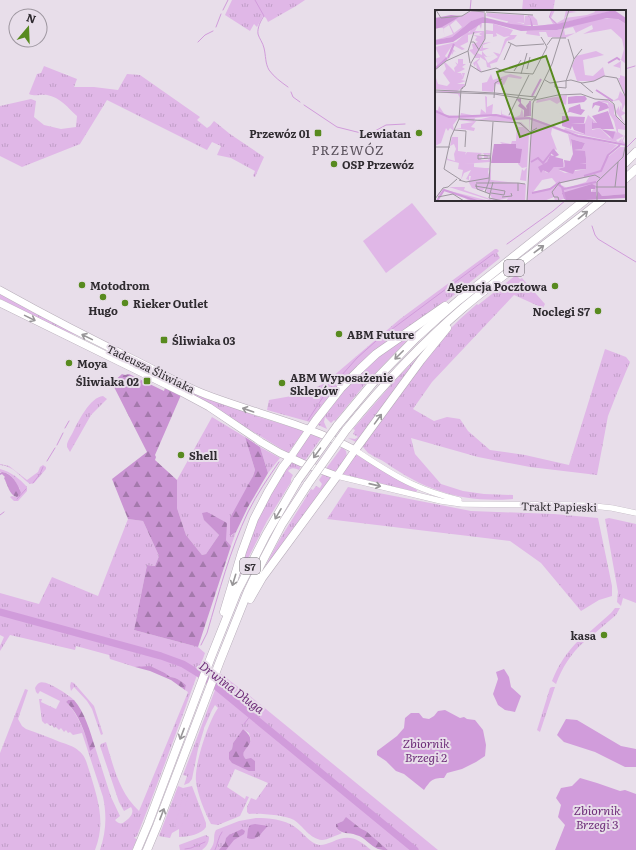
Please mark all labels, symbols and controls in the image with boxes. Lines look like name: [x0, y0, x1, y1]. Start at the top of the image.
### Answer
north arrow: [8, 8, 48, 48]
text: N: [25, 9, 39, 27]
inset map: [435, 10, 626, 201]
place label: Przewóz 01: [249, 125, 310, 141]
place label: Lewiatan: [359, 125, 411, 141]
marker: Przewóz 01: [313, 128, 323, 138]
marker: Lewiatan: [414, 128, 424, 138]
district label: PRZEWÓZ: [311, 140, 385, 159]
place label: OSP Przewóz: [342, 156, 414, 172]
marker: OSP Przewóz: [329, 159, 339, 169]
one-way arrow: [578, 211, 588, 220]
one-way arrow: [534, 245, 545, 253]
road number: S7: [504, 260, 524, 276]
place label: Motodrom: [90, 277, 150, 293]
place label: Agencja Pocztowa: [447, 278, 548, 294]
marker: Motodrom: [77, 280, 87, 290]
marker: Agencja Pocztowa: [550, 281, 560, 291]
marker: Hugo: [98, 292, 108, 302]
place label: Rieker Outlet: [133, 295, 208, 311]
marker: Rieker Outlet: [120, 298, 130, 308]
place label: Hugo: [88, 302, 118, 318]
place label: Noclegi S7: [533, 303, 590, 319]
marker: Noclegi S7: [593, 306, 603, 316]
one-way arrow: [24, 315, 36, 322]
place label: ABM Future: [347, 326, 414, 342]
marker: ABM Future: [334, 329, 344, 339]
place label: Śliwiaka 03: [172, 332, 235, 348]
one-way arrow: [82, 333, 94, 340]
marker: Śliwiaka 03: [159, 335, 169, 345]
street label: Tadeusza Śliwiaka: [104, 340, 198, 396]
one-way arrow: [394, 350, 404, 360]
place label: Moya: [77, 355, 108, 371]
marker: Moya: [64, 358, 74, 368]
place label: ABM Wyposażenie Sklepów: [290, 369, 393, 398]
place label: Śliwiaka 02: [76, 373, 139, 389]
marker: Śliwiaka 02: [142, 376, 152, 386]
marker: ABM Wyposażenie Sklepów: [277, 378, 287, 388]
one-way arrow: [242, 405, 254, 413]
one-way arrow: [374, 413, 382, 424]
place label: Shell: [189, 447, 217, 463]
one-way arrow: [313, 447, 321, 458]
marker: Shell: [176, 450, 186, 460]
one-way arrow: [368, 481, 381, 489]
street label: Trakt Papieski: [521, 497, 597, 515]
one-way arrow: [273, 507, 281, 519]
road number: S7: [240, 558, 260, 574]
one-way arrow: [230, 573, 237, 586]
place label: kasa: [570, 627, 597, 643]
marker: kasa: [599, 630, 609, 640]
water label: Drwina Długa: [195, 656, 269, 718]
one-way arrow: [178, 727, 186, 739]
water label: Zbiornik Brzegi 2: [403, 734, 450, 766]
water label: Zbiornik Brzegi 3: [574, 801, 621, 833]
one-way arrow: [159, 807, 166, 820]

